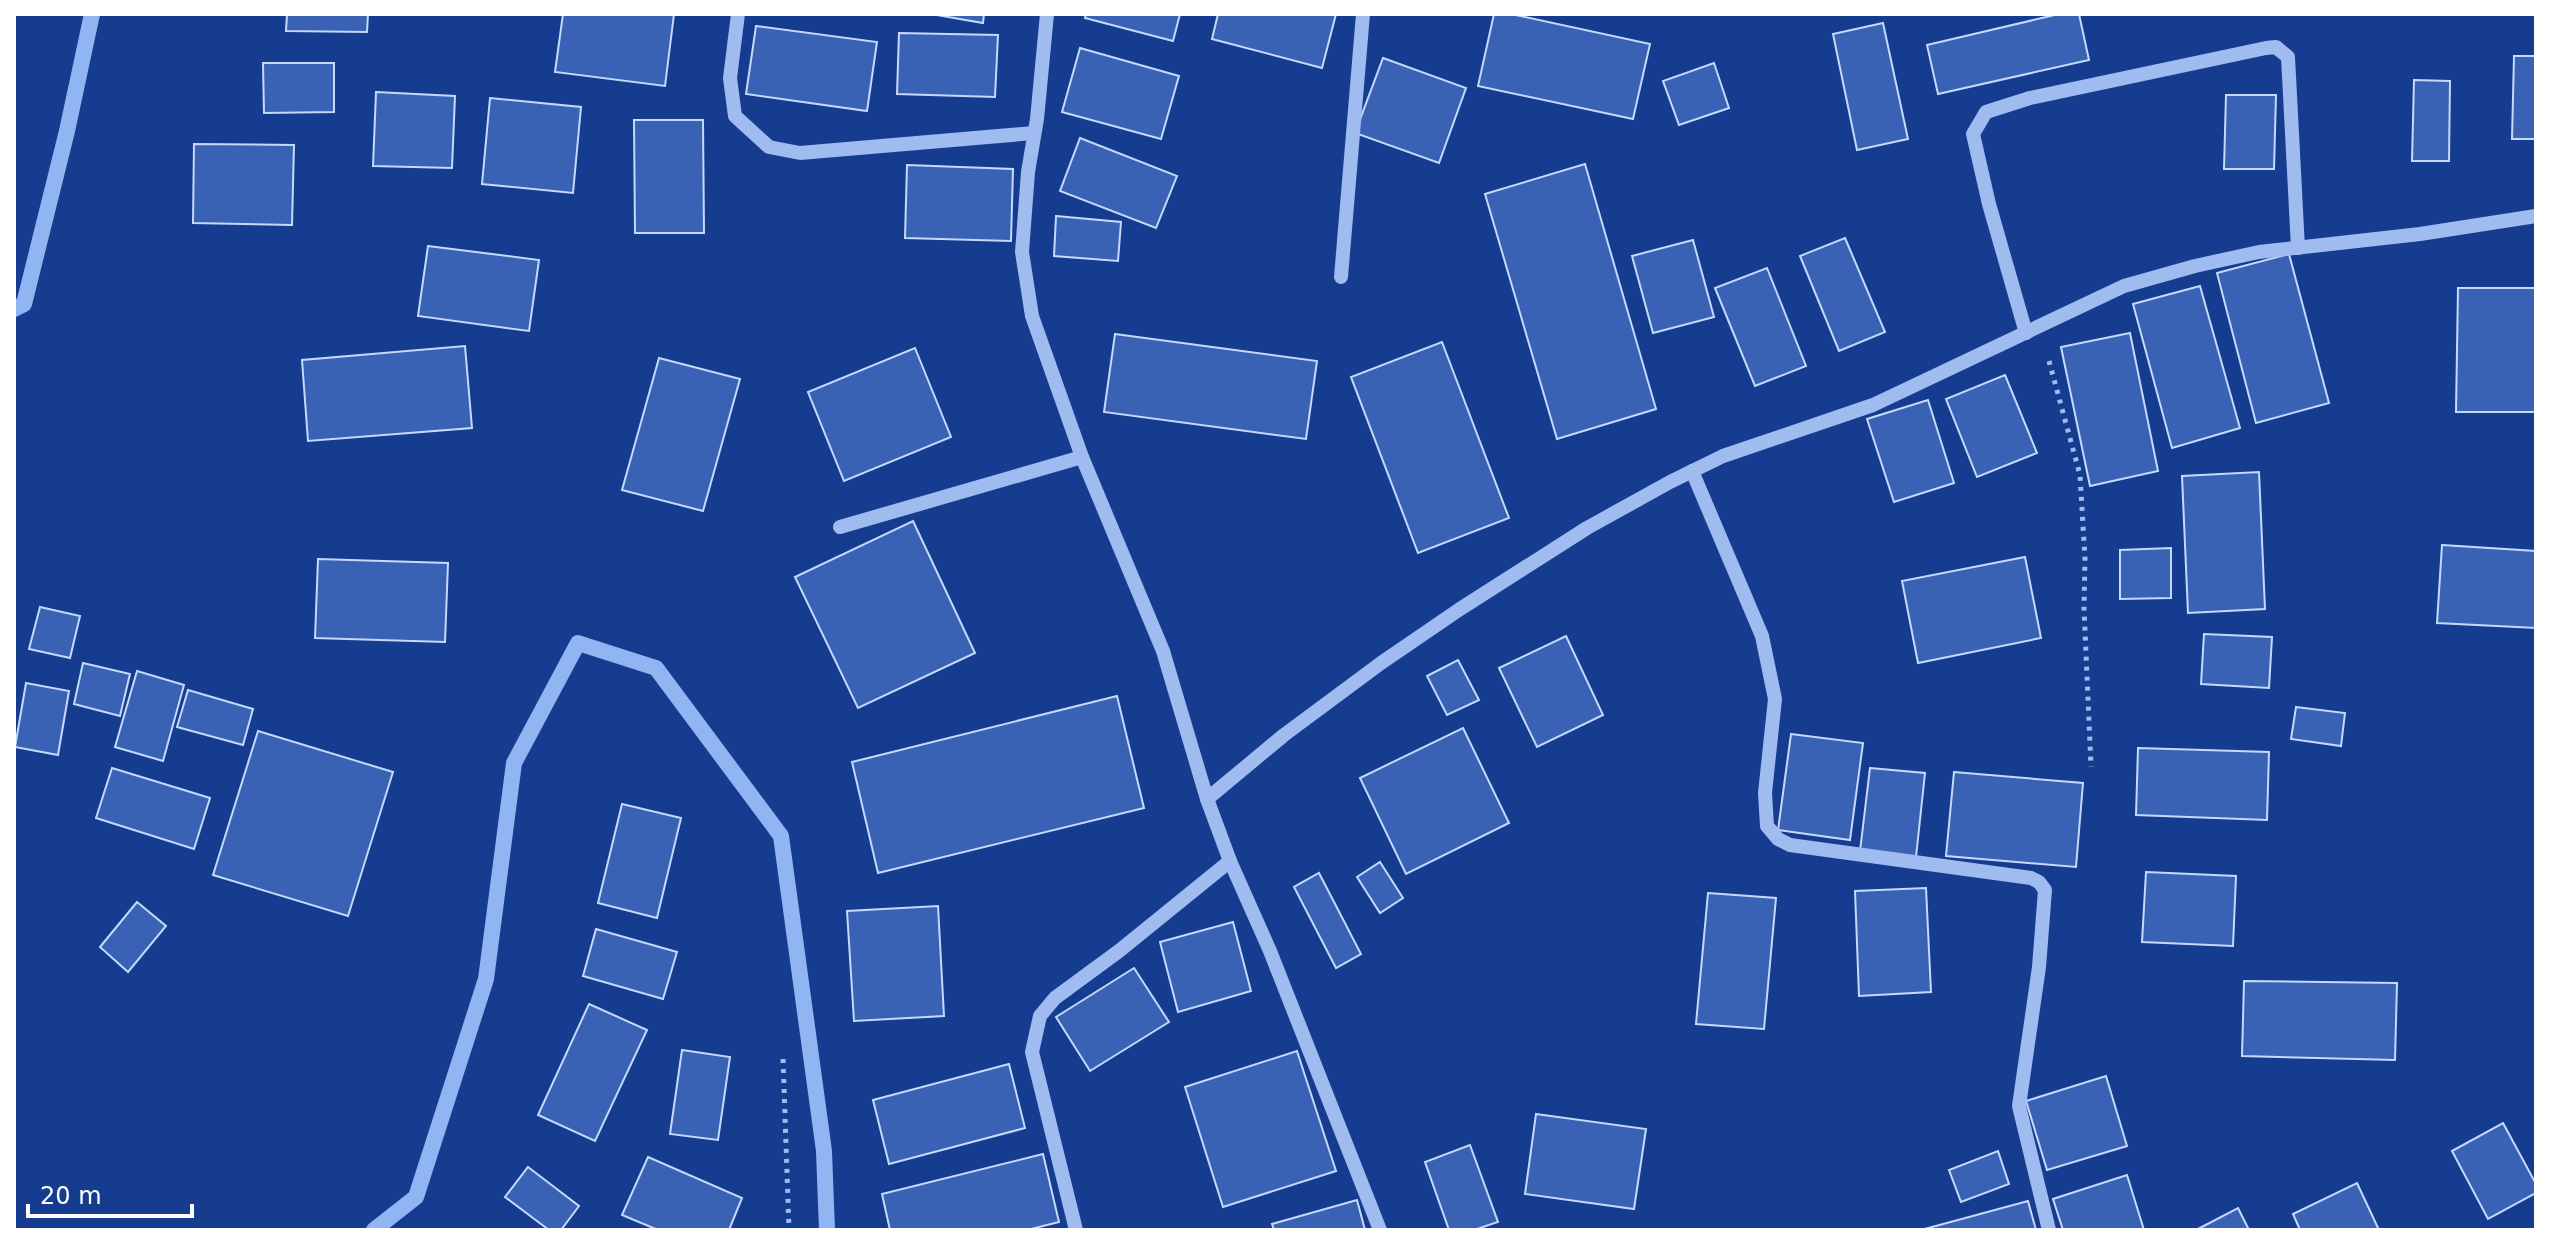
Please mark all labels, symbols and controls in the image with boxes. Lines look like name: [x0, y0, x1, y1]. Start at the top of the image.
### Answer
scale bar: [28, 1168, 192, 1218]
text: 20 m: [40, 1182, 102, 1210]

